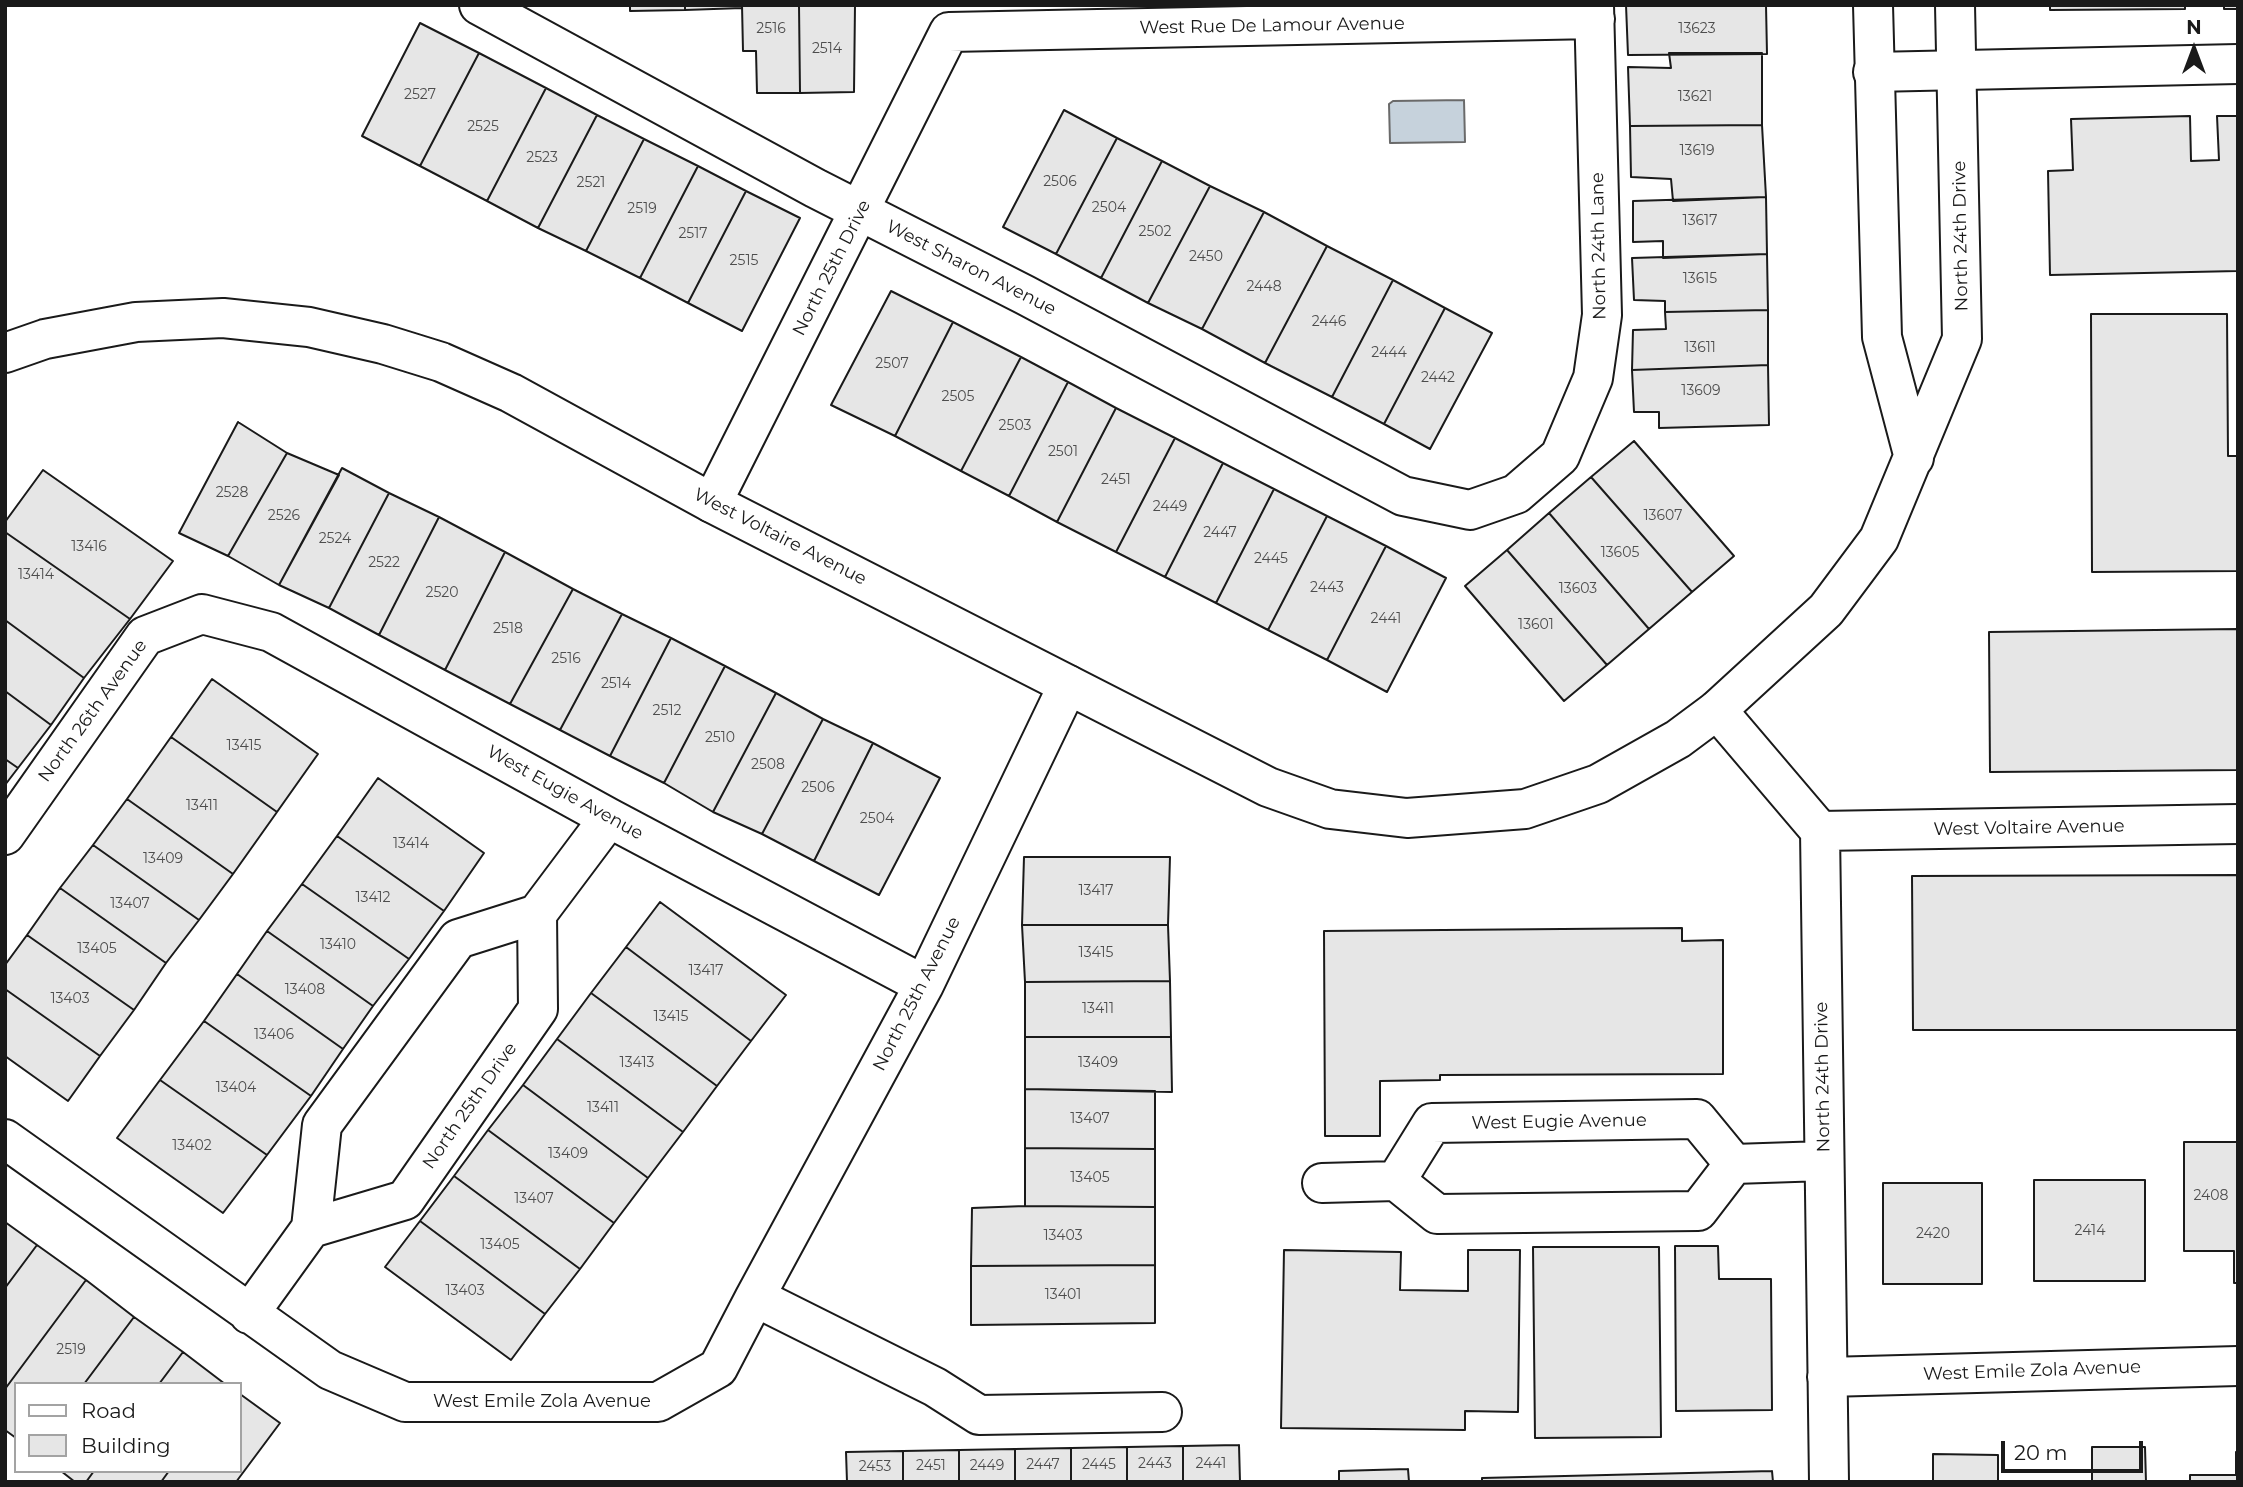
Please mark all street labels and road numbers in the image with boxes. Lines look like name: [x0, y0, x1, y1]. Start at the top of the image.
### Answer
street label: West Rue De Lamour Avenue: [1139, 13, 1405, 39]
street label: North 24th Drive: [1949, 160, 1973, 312]
street label: North 24th Lane: [1587, 172, 1611, 320]
street label: North 25th Drive: [788, 197, 876, 339]
street label: West Sharon Avenue: [883, 216, 1059, 320]
street label: West Voltaire Avenue: [690, 484, 870, 590]
street label: North 26th Avenue: [34, 636, 152, 786]
street label: West Eugie Avenue: [483, 741, 647, 845]
street label: West Voltaire Avenue: [1933, 816, 2125, 840]
street label: North 25th Avenue: [869, 913, 965, 1075]
street label: North 24th Drive: [1811, 1001, 1835, 1153]
street label: North 25th Drive: [418, 1039, 522, 1173]
street label: West Eugie Avenue: [1471, 1110, 1647, 1134]
street label: West Emile Zola Avenue: [1923, 1356, 2141, 1386]
street label: West Emile Zola Avenue: [433, 1391, 651, 1413]

